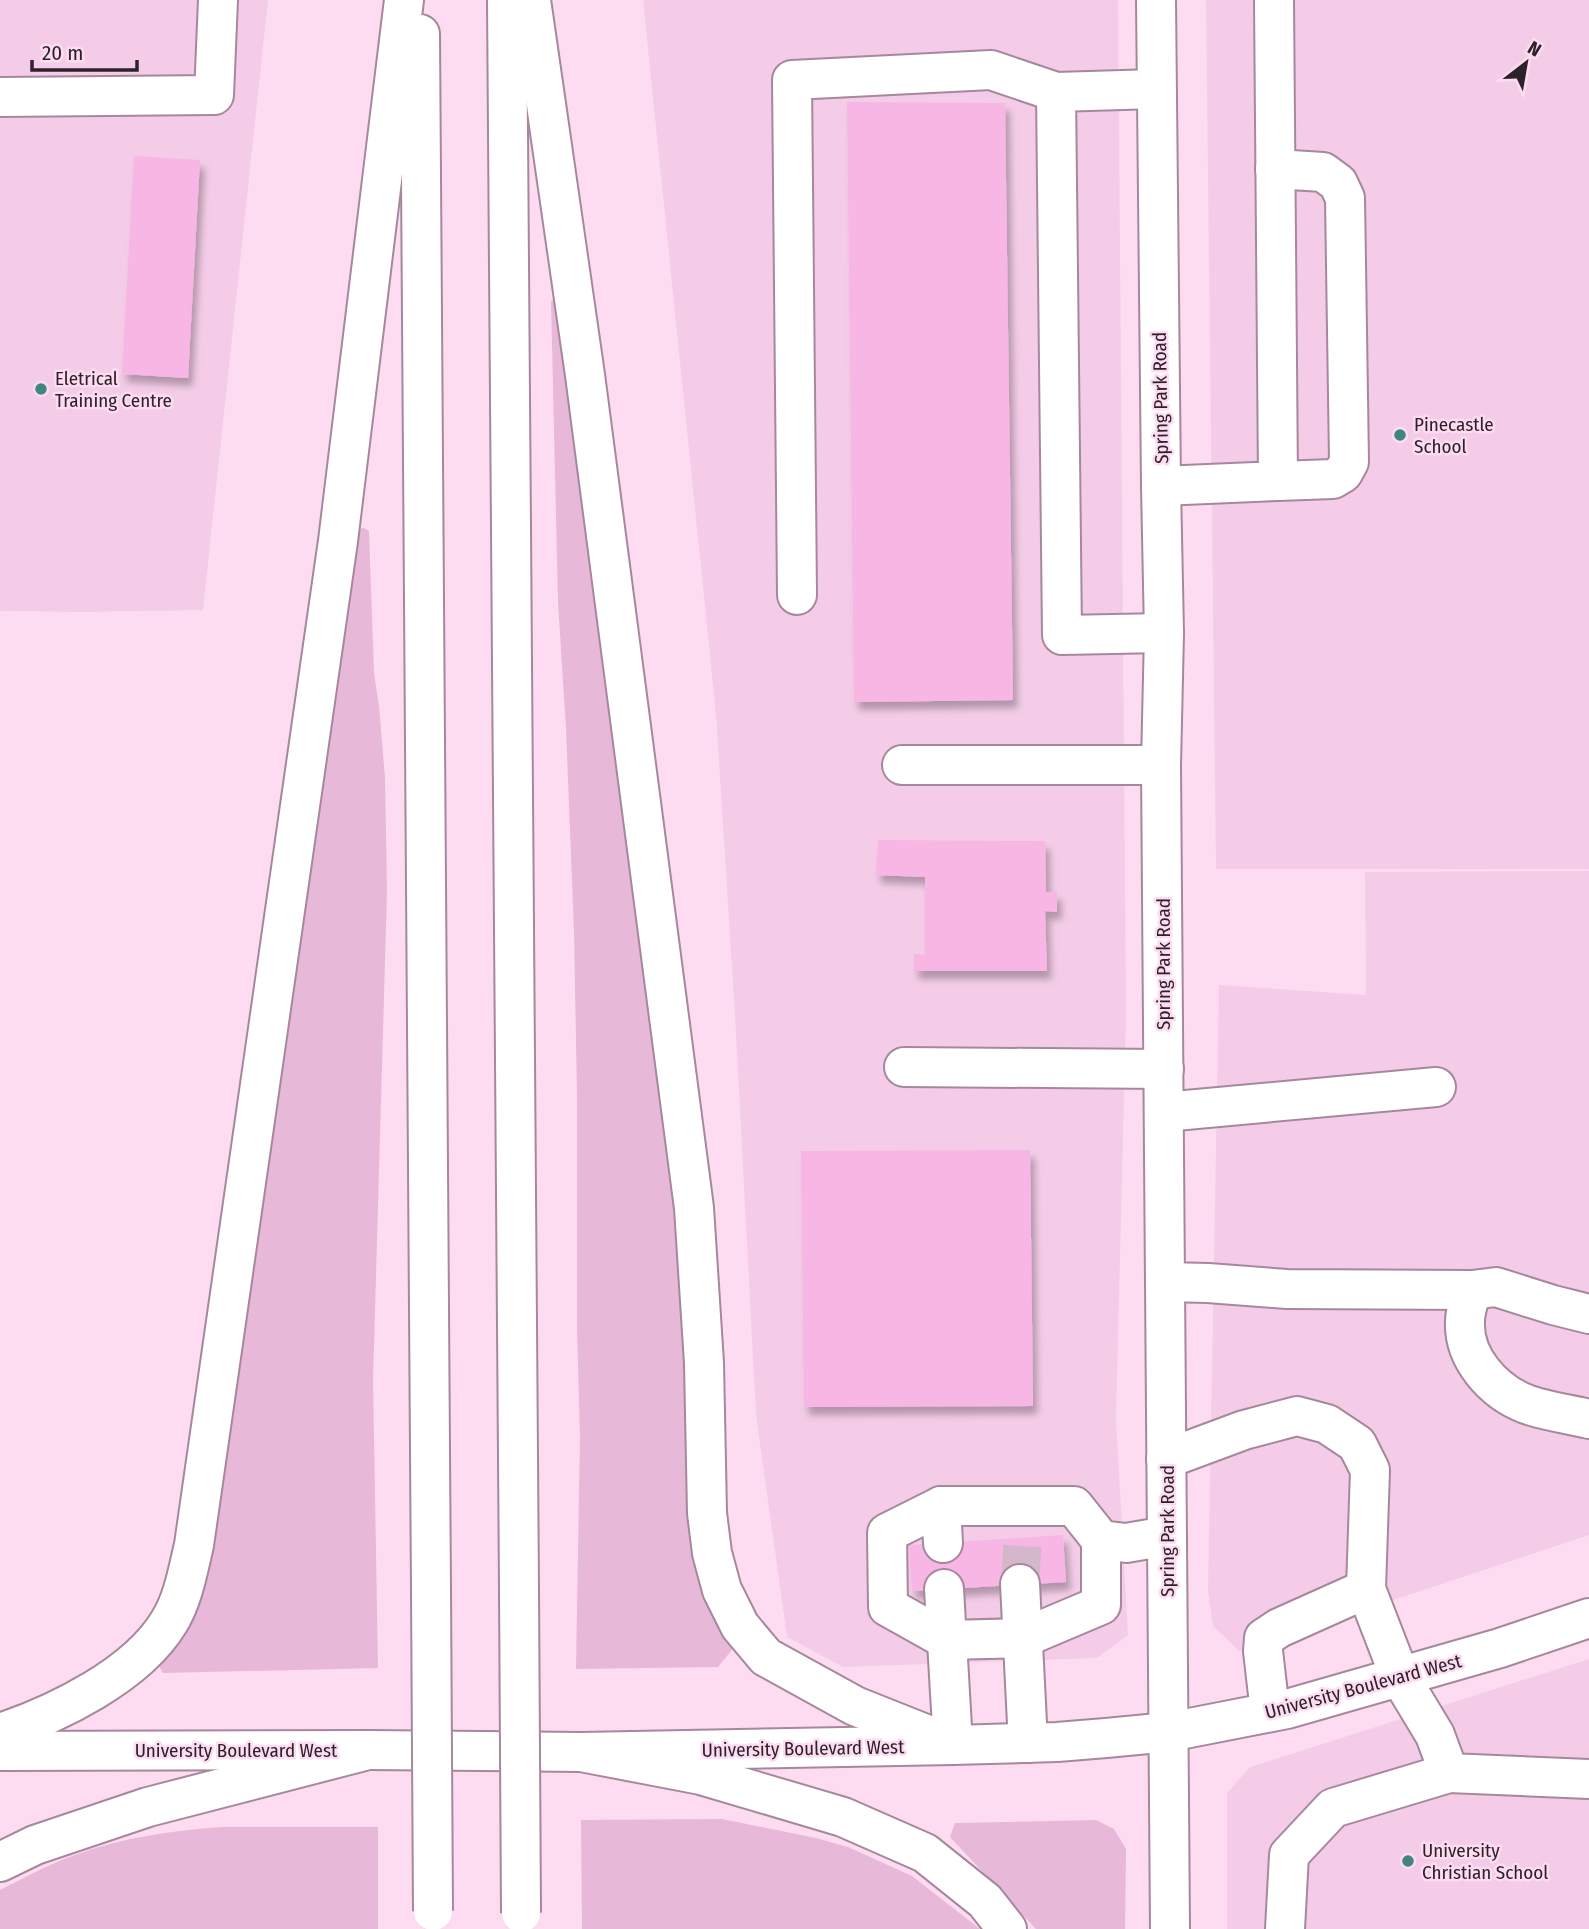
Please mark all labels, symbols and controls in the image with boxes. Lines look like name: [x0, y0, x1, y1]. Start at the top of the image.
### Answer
scale bar: [32, 28, 136, 72]
north arrow: [1491, 28, 1561, 98]
text: N: [1524, 36, 1545, 62]
text: 20 m: [42, 40, 83, 66]
street label: Spring Park Road: [1148, 332, 1173, 464]
place label: Eletrical Training Centre: [55, 367, 172, 412]
marker: Eletrical Training Centre: [33, 381, 49, 397]
place label: Pinecastle School: [1414, 413, 1494, 458]
marker: Pinecastle School: [1392, 427, 1408, 443]
street label: Spring Park Road: [1152, 898, 1175, 1030]
street label: Spring Park Road: [1156, 1465, 1179, 1597]
street label: University Boulevard West: [1262, 1649, 1465, 1724]
street label: University Boulevard West: [701, 1735, 905, 1762]
street label: University Boulevard West: [135, 1739, 338, 1762]
place label: University Christian School: [1422, 1839, 1548, 1884]
marker: University Christian School: [1400, 1853, 1416, 1869]

